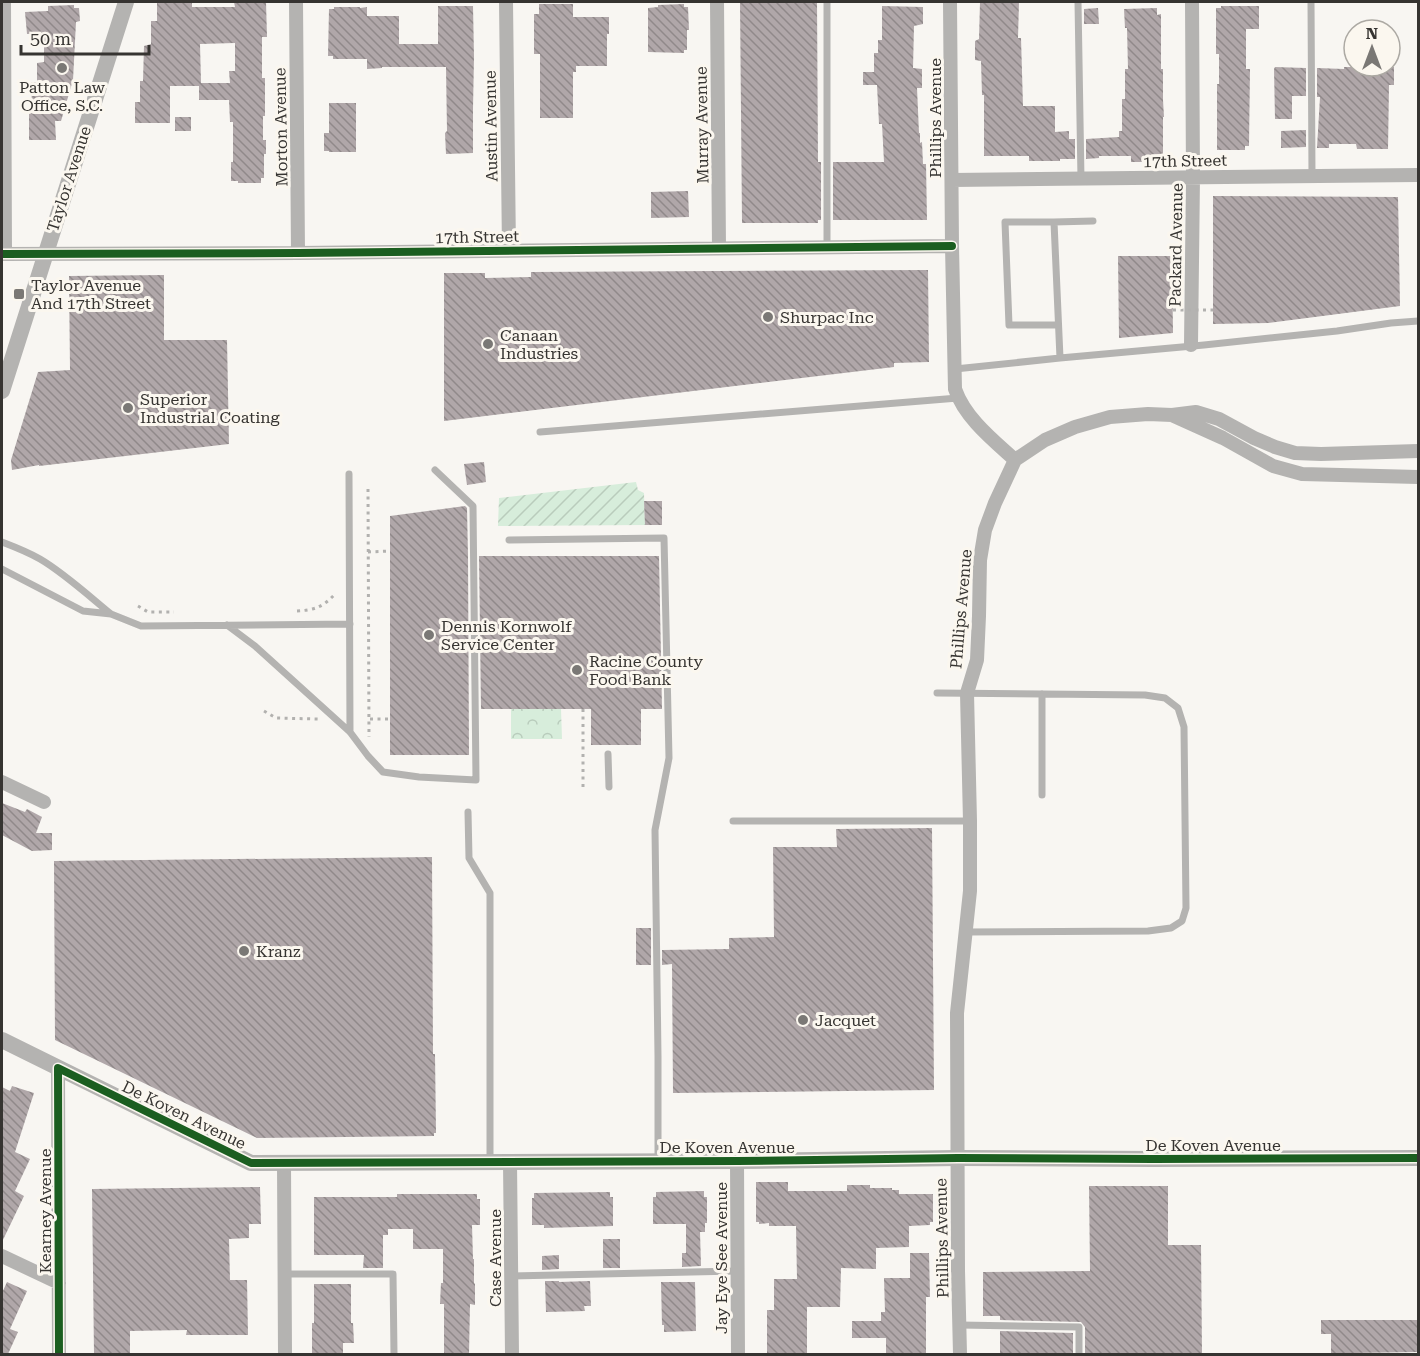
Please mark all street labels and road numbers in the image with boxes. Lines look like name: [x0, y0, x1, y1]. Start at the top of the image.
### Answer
street label: Phillips Avenue: [926, 58, 945, 178]
street label: Murray Avenue: [691, 66, 713, 184]
street label: Morton Avenue: [270, 67, 292, 187]
street label: Austin Avenue: [481, 70, 501, 182]
street label: Taylor Avenue: [43, 123, 95, 234]
street label: 17th Street: [1143, 151, 1227, 171]
street label: Packard Avenue: [1165, 183, 1187, 307]
street label: 17th Street: [435, 227, 519, 247]
street label: Phillips Avenue: [946, 548, 976, 670]
street label: De Koven Avenue: [119, 1077, 249, 1153]
street label: De Koven Avenue: [1145, 1136, 1281, 1155]
street label: De Koven Avenue: [659, 1138, 795, 1157]
street label: Kearney Avenue: [36, 1148, 55, 1274]
street label: Phillips Avenue: [931, 1178, 953, 1298]
street label: Jay Eye See Avenue: [712, 1182, 731, 1334]
street label: Case Avenue: [486, 1209, 505, 1307]

